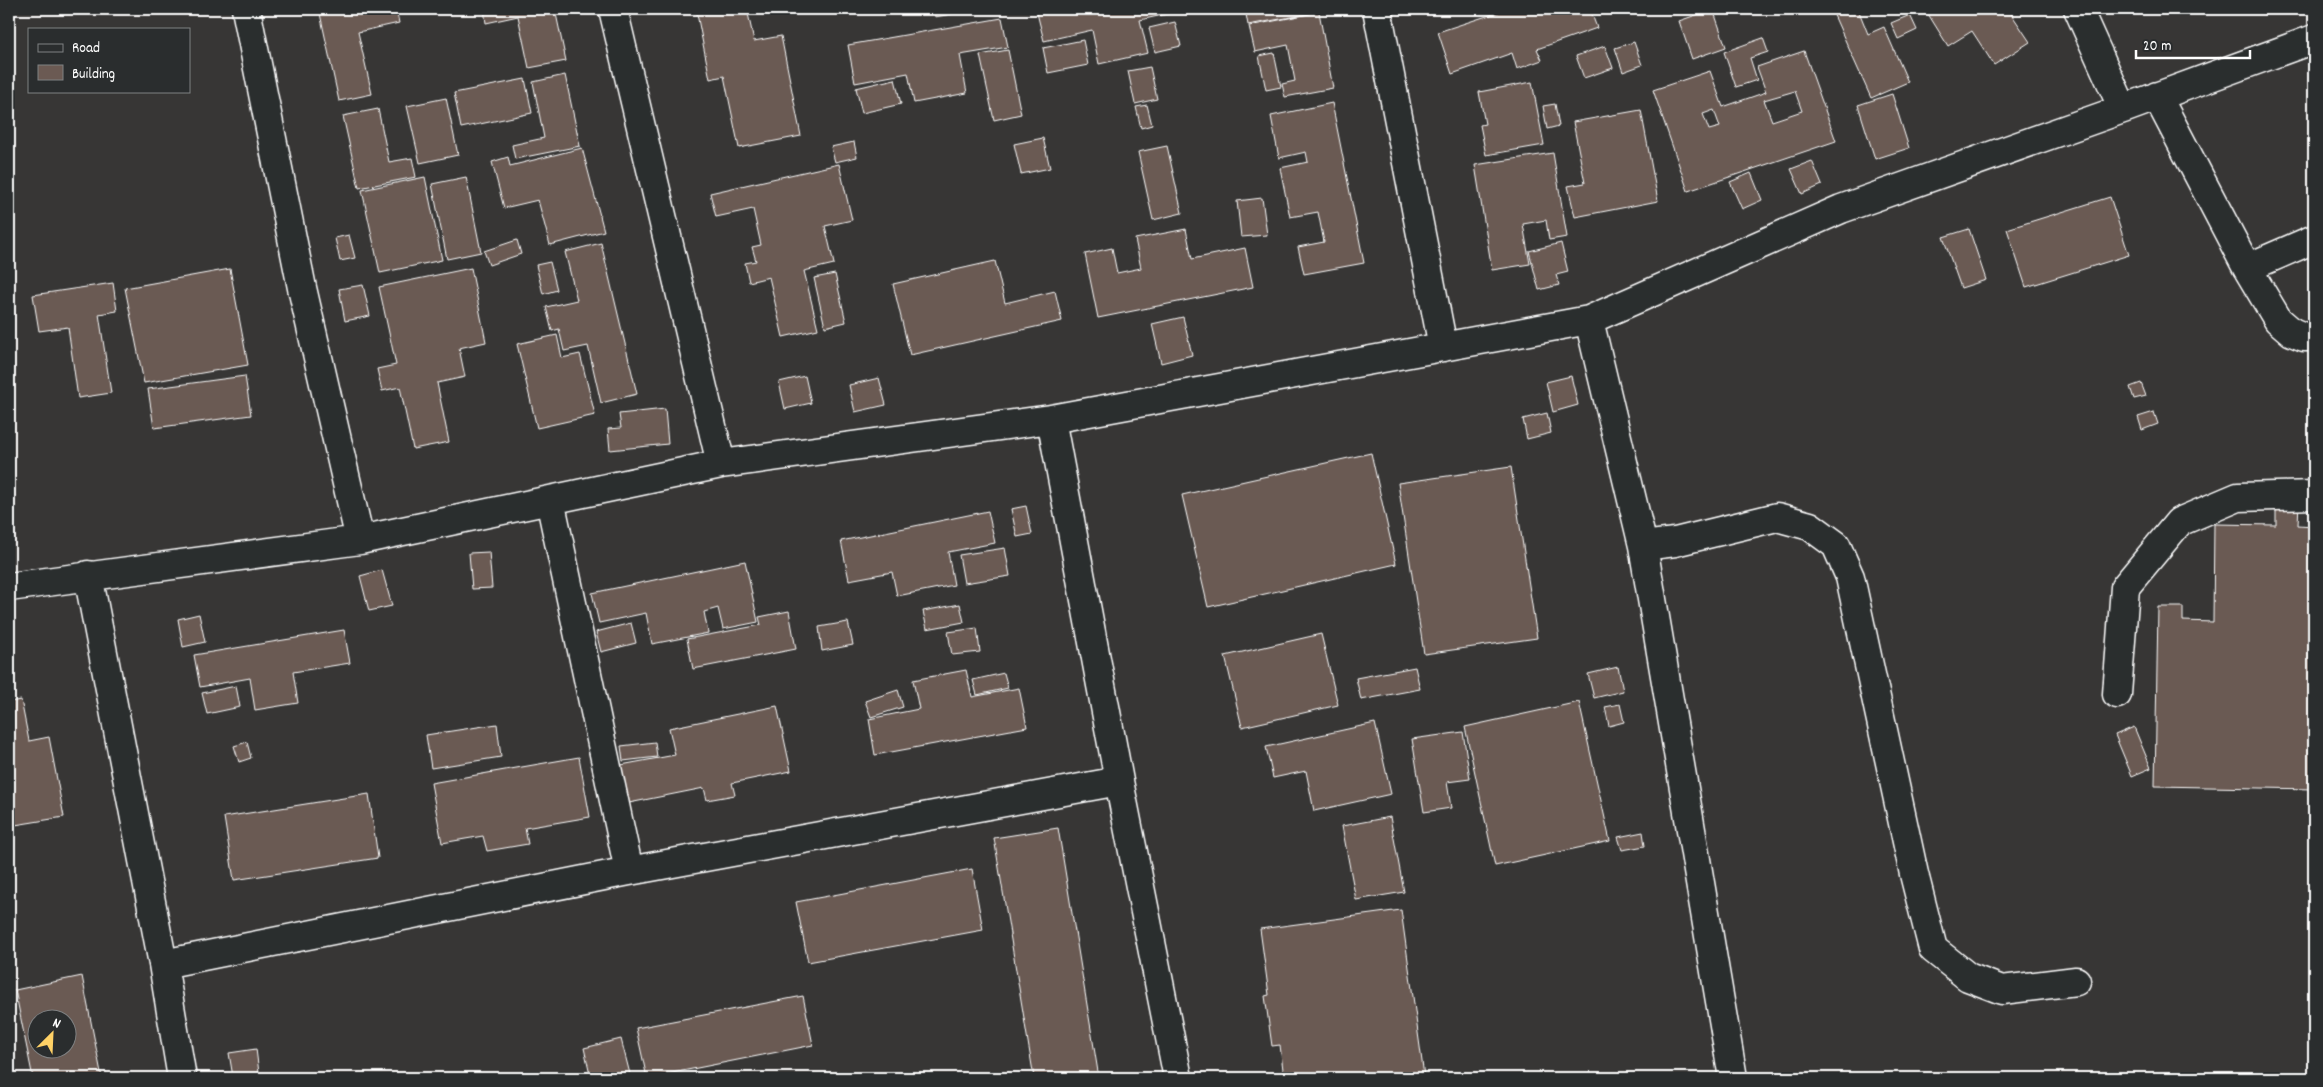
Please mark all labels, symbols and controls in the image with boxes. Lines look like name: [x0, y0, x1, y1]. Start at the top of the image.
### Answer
legend: [28, 28, 190, 92]
scale bar: [2136, 28, 2249, 60]
text: 20 m: [2143, 36, 2171, 58]
text: Road: [72, 38, 100, 60]
text: Building: [72, 64, 115, 86]
north arrow: [28, 1010, 78, 1060]
text: N: [49, 1013, 64, 1035]

